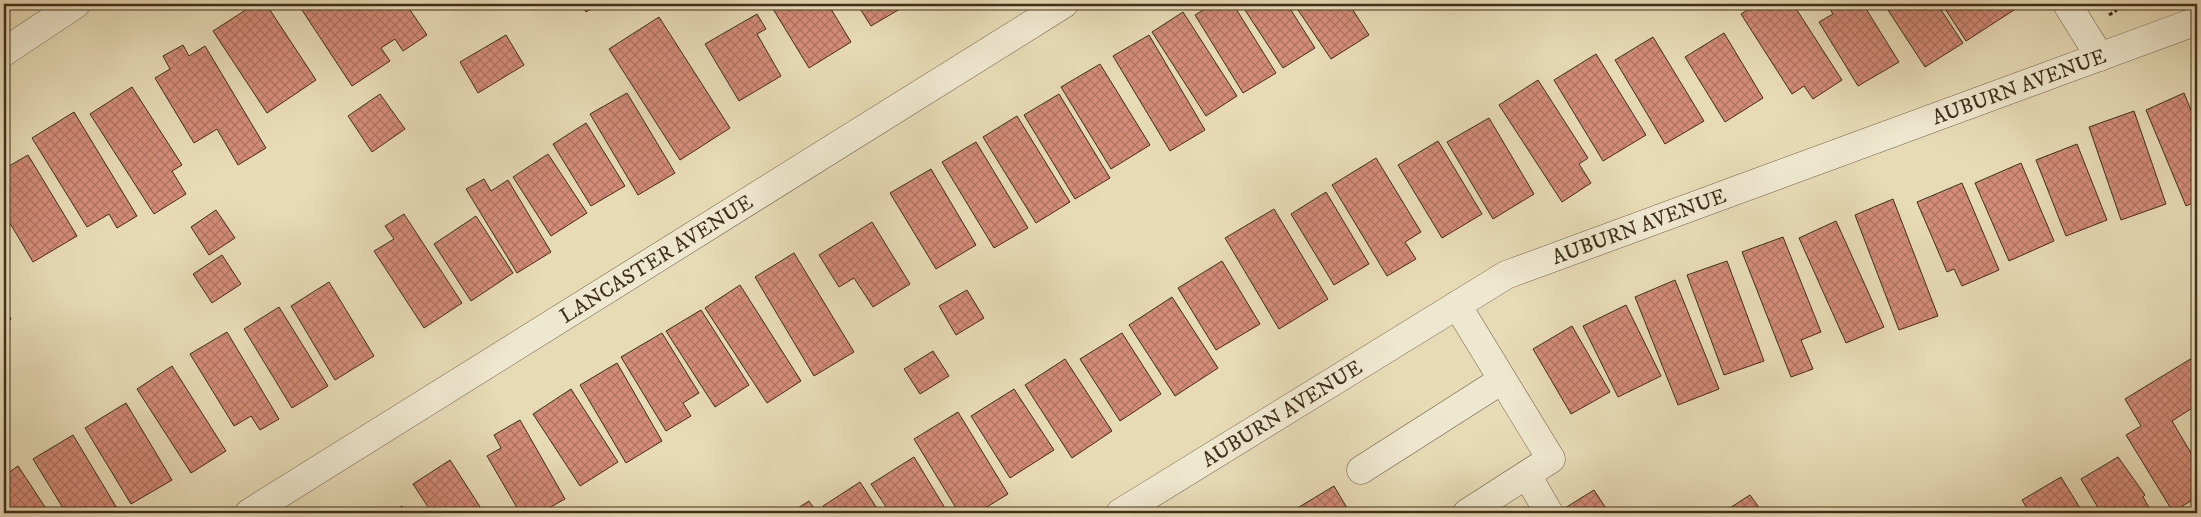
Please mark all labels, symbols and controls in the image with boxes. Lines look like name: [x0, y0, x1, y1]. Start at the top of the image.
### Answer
street label: AUBURN AVENUE: [1929, 43, 2110, 131]
street label: AUBURN AVENUE: [1548, 183, 1730, 271]
street label: LANCASTER AVENUE: [555, 189, 758, 330]
street label: AUBURN AVENUE: [1197, 355, 1367, 473]

